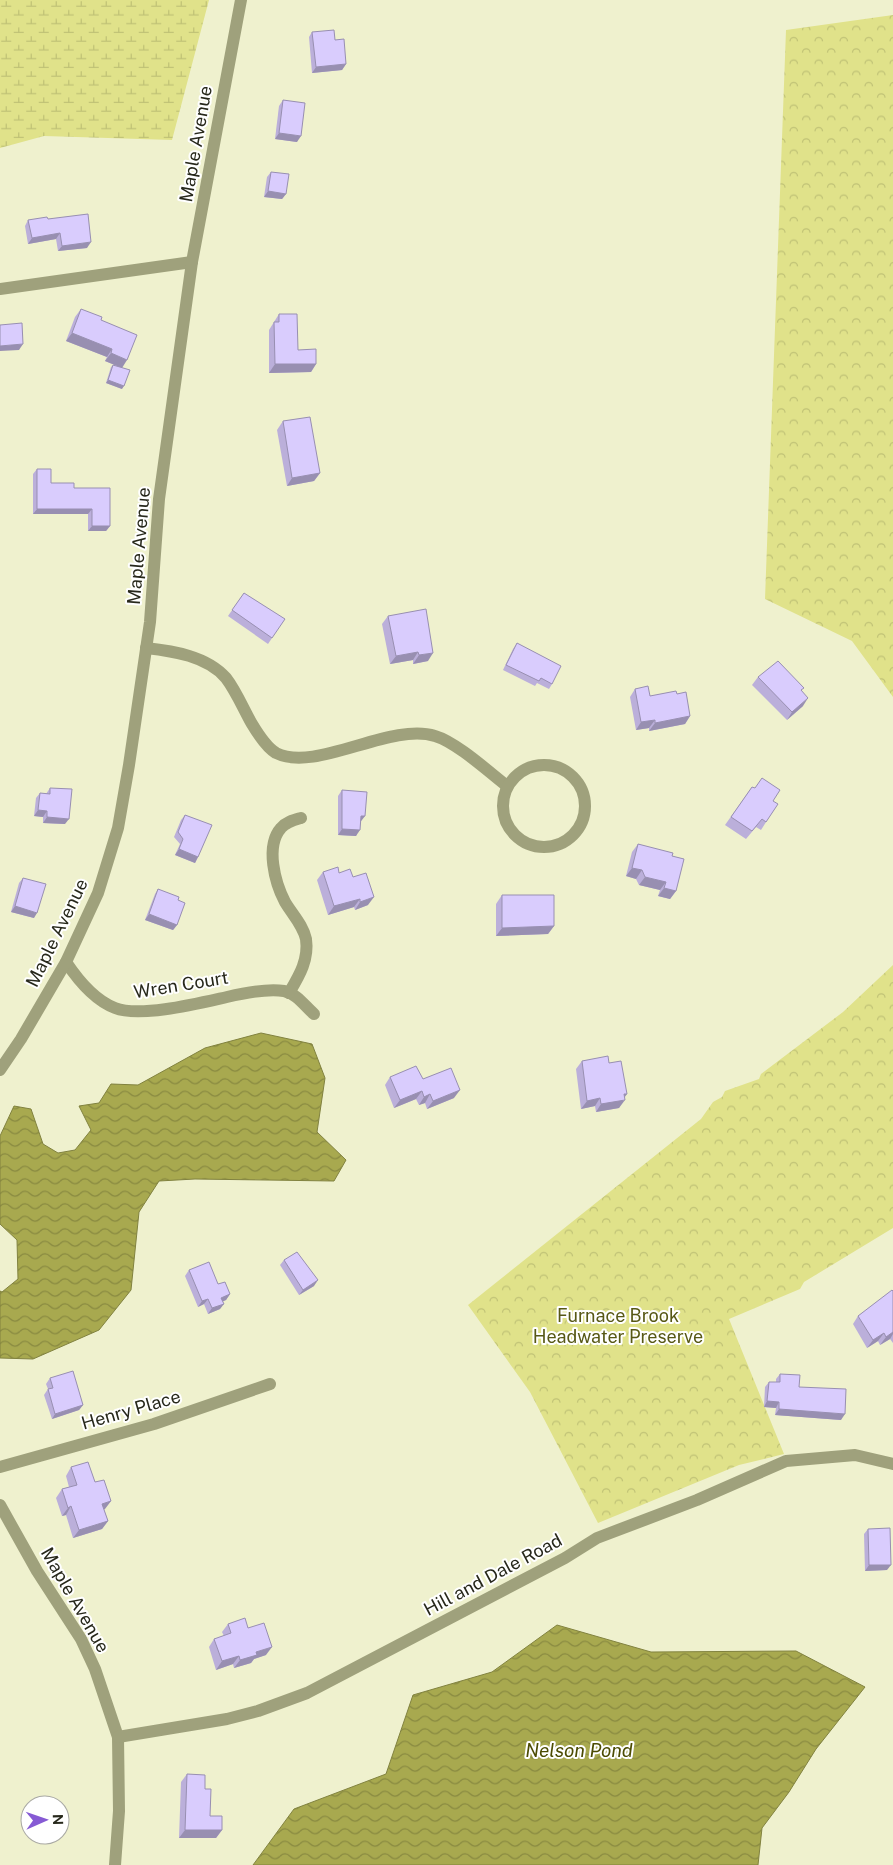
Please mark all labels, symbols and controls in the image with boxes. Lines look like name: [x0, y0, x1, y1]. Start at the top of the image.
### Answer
street label: Maple Avenue: [175, 84, 216, 204]
street label: Maple Avenue: [123, 486, 154, 606]
street label: Maple Avenue: [21, 875, 92, 990]
street label: Wren Court: [132, 967, 230, 1002]
park label: Furnace Brook Headwater Preserve: [533, 1305, 703, 1347]
street label: Henry Place: [79, 1385, 183, 1434]
street label: Hill and Dale Road: [420, 1529, 565, 1620]
street label: Maple Avenue: [37, 1543, 114, 1656]
water label: Nelson Pond: [525, 1739, 633, 1761]
north arrow: [20, 1795, 70, 1845]
text: N: [50, 1814, 66, 1825]

